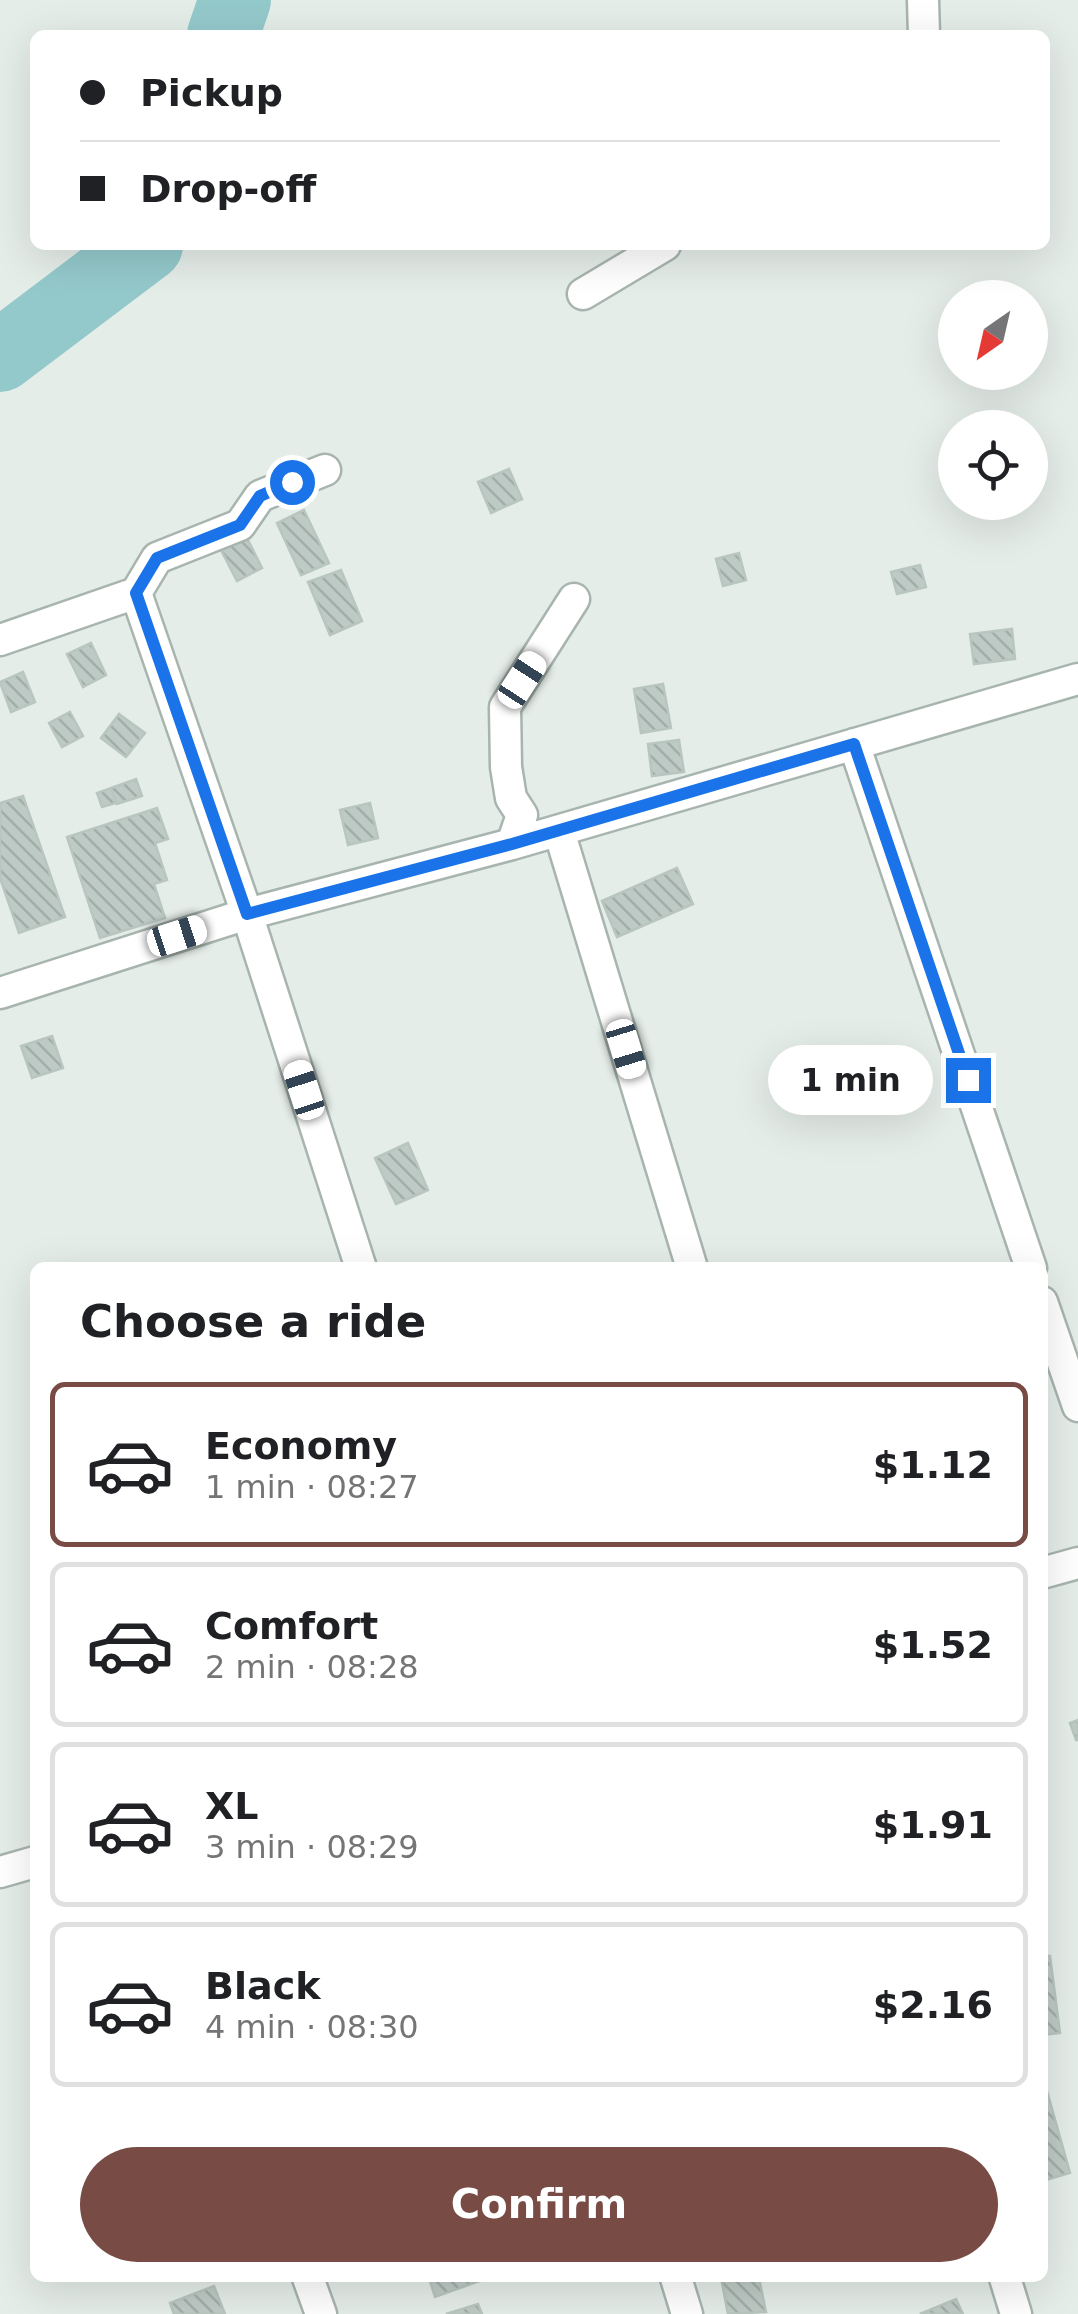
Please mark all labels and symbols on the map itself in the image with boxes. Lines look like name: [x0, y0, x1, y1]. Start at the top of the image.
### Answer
north arrow: [938, 280, 1048, 390]
route start: [270, 460, 315, 505]
car: [493, 647, 551, 713]
car: [144, 912, 210, 960]
car: [603, 1016, 649, 1082]
callout: 1 min: [768, 1045, 933, 1115]
car: [280, 1057, 328, 1123]
route end: [946, 1058, 991, 1103]

